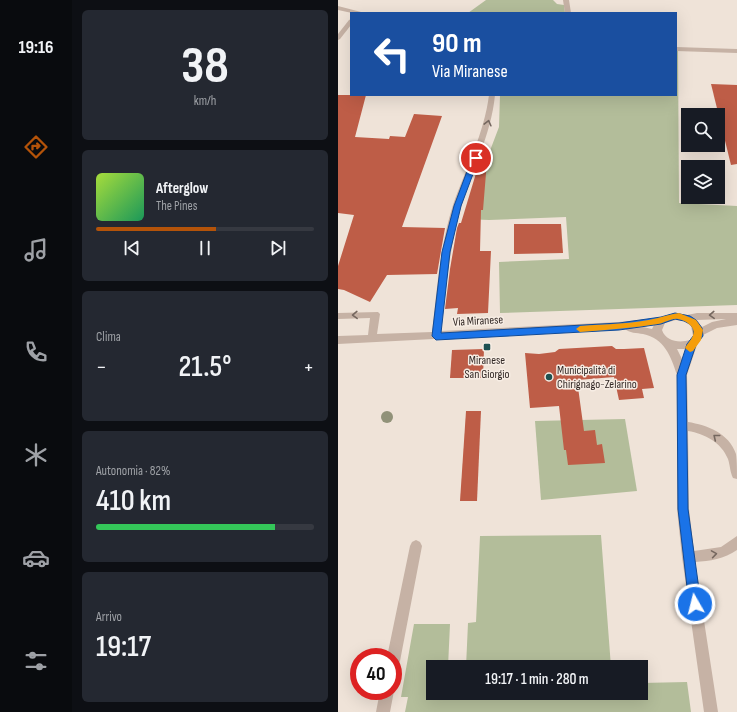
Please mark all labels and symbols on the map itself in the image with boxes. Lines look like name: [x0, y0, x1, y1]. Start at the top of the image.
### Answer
one-way arrow: [483, 119, 491, 126]
pin: [459, 141, 493, 175]
one-way arrow: [352, 311, 358, 319]
one-way arrow: [709, 311, 715, 320]
street label: Via Miranese: [452, 312, 504, 330]
marker: Miranese San Giorgio: [482, 342, 492, 352]
place label: Miranese San Giorgio: [464, 353, 510, 382]
place label: Municipalità di Chirignago-Zelarino: [557, 363, 637, 392]
marker: Municipalità di Chirignago-Zelarino: [544, 372, 554, 382]
one-way arrow: [714, 435, 721, 442]
one-way arrow: [711, 550, 718, 559]
position arrow: [674, 583, 716, 625]
speed limit sign: 40: [350, 648, 402, 700]

